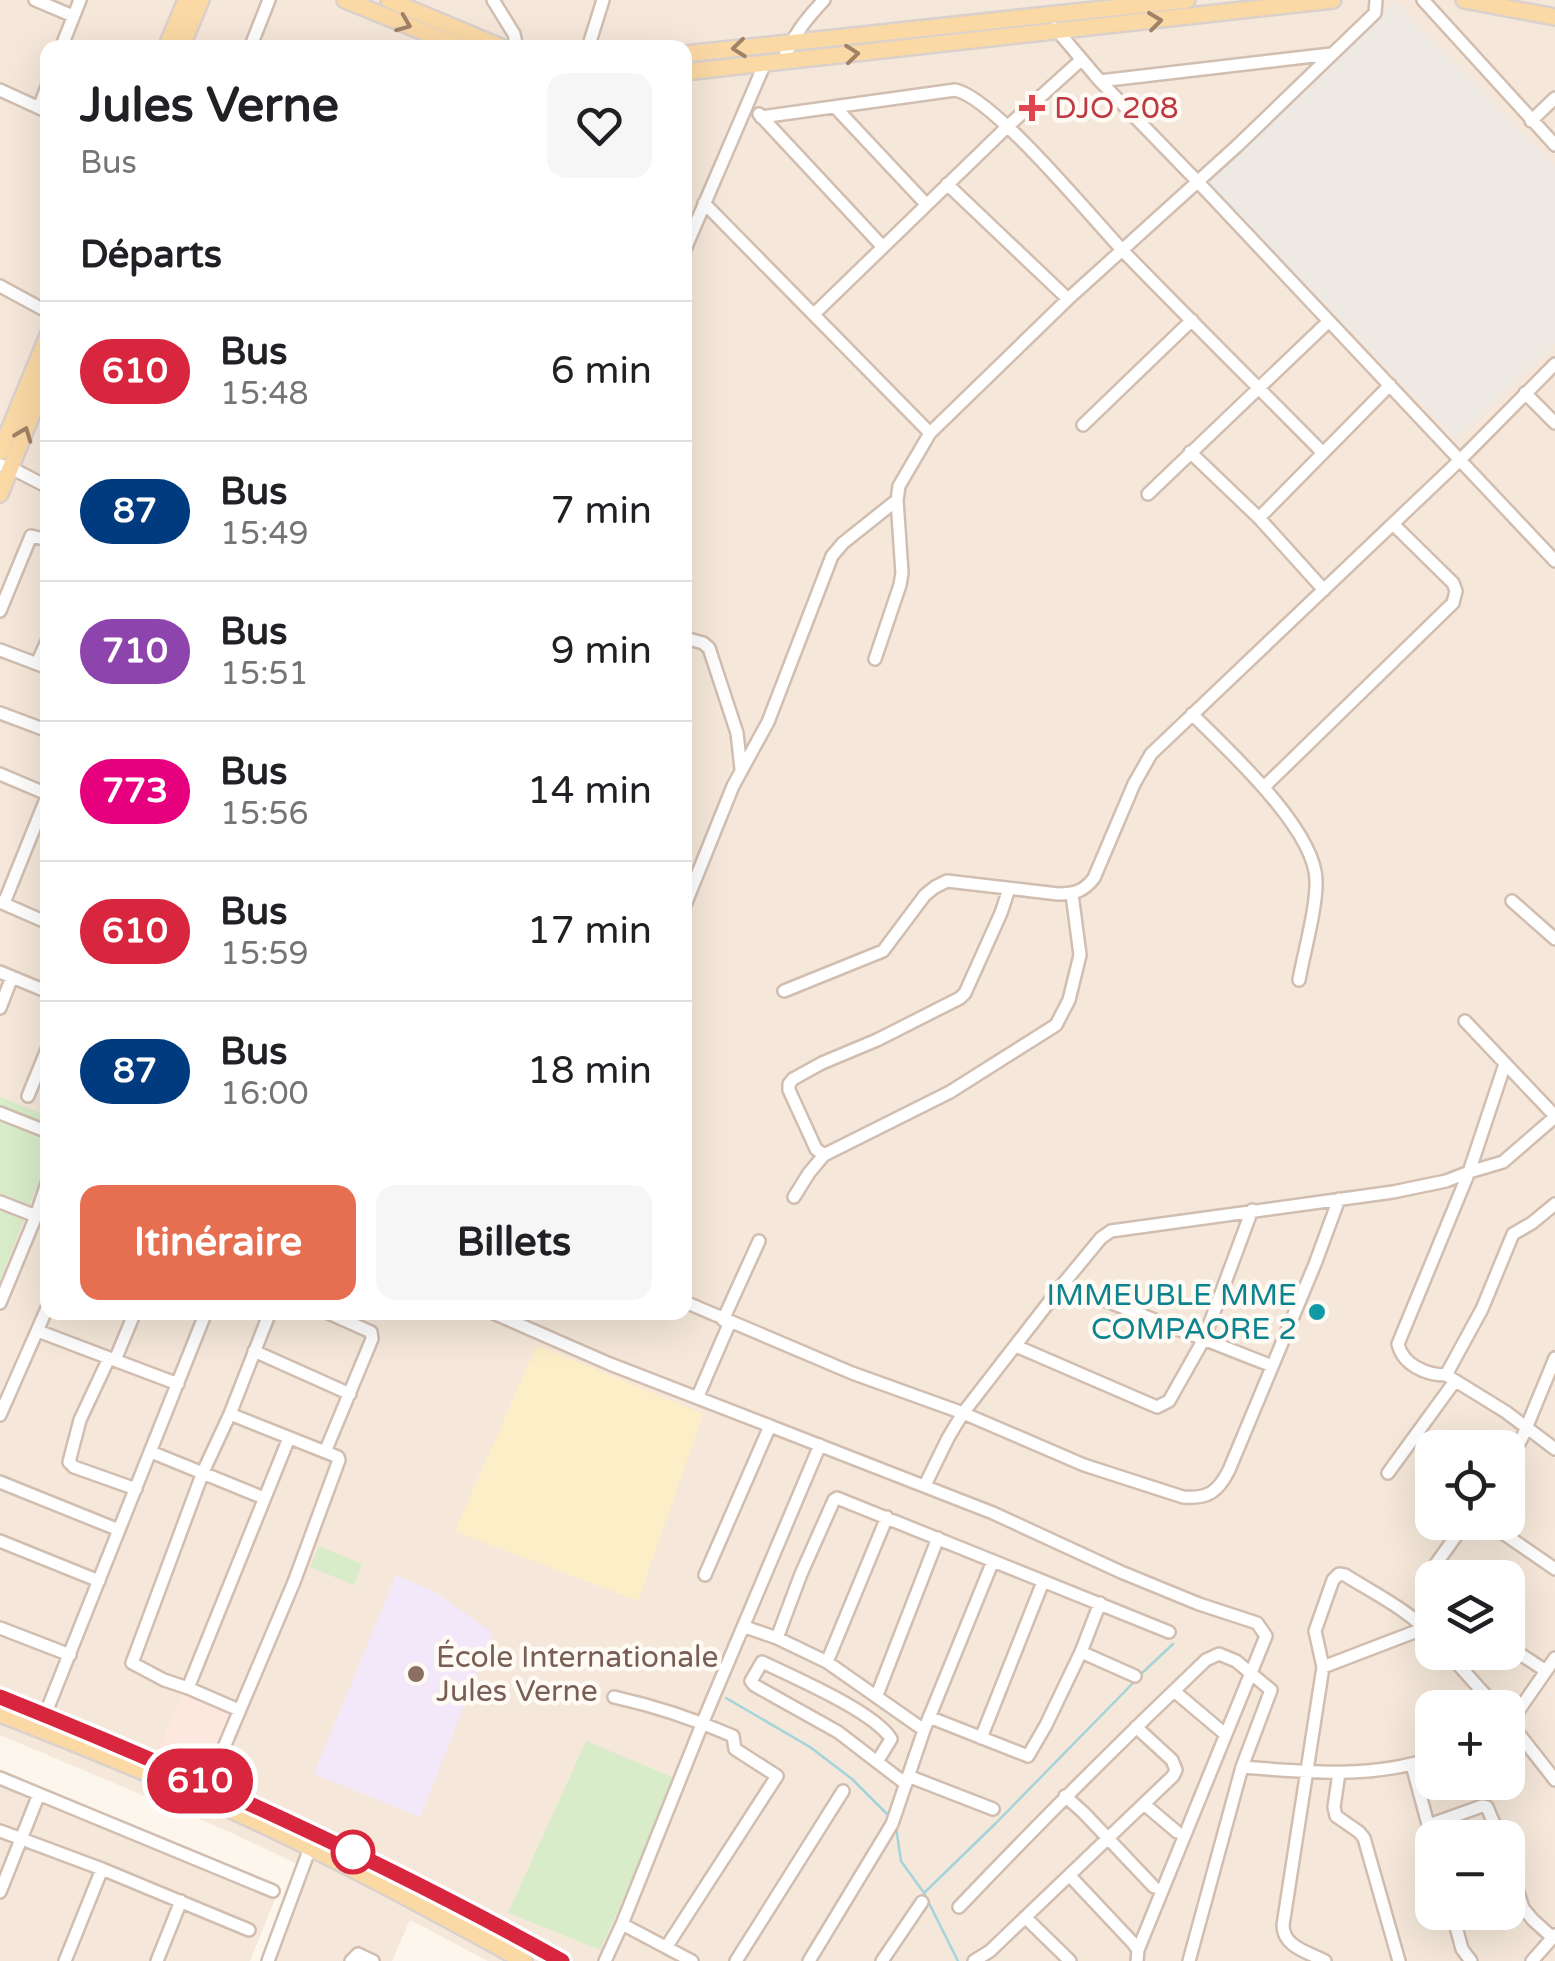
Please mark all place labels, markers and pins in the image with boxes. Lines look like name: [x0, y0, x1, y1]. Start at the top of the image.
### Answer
place label: DJO 208: [1054, 90, 1179, 127]
marker: DJO 208: [1019, 95, 1045, 121]
place label: IMMEUBLE MME COMPAORE 2: [1047, 1277, 1297, 1348]
marker: IMMEUBLE MME COMPAORE 2: [1306, 1301, 1328, 1323]
place label: École Internationale Jules Verne: [436, 1639, 718, 1710]
marker: École Internationale Jules Verne: [405, 1663, 427, 1685]
unlabelled marker: [332, 1831, 374, 1873]

